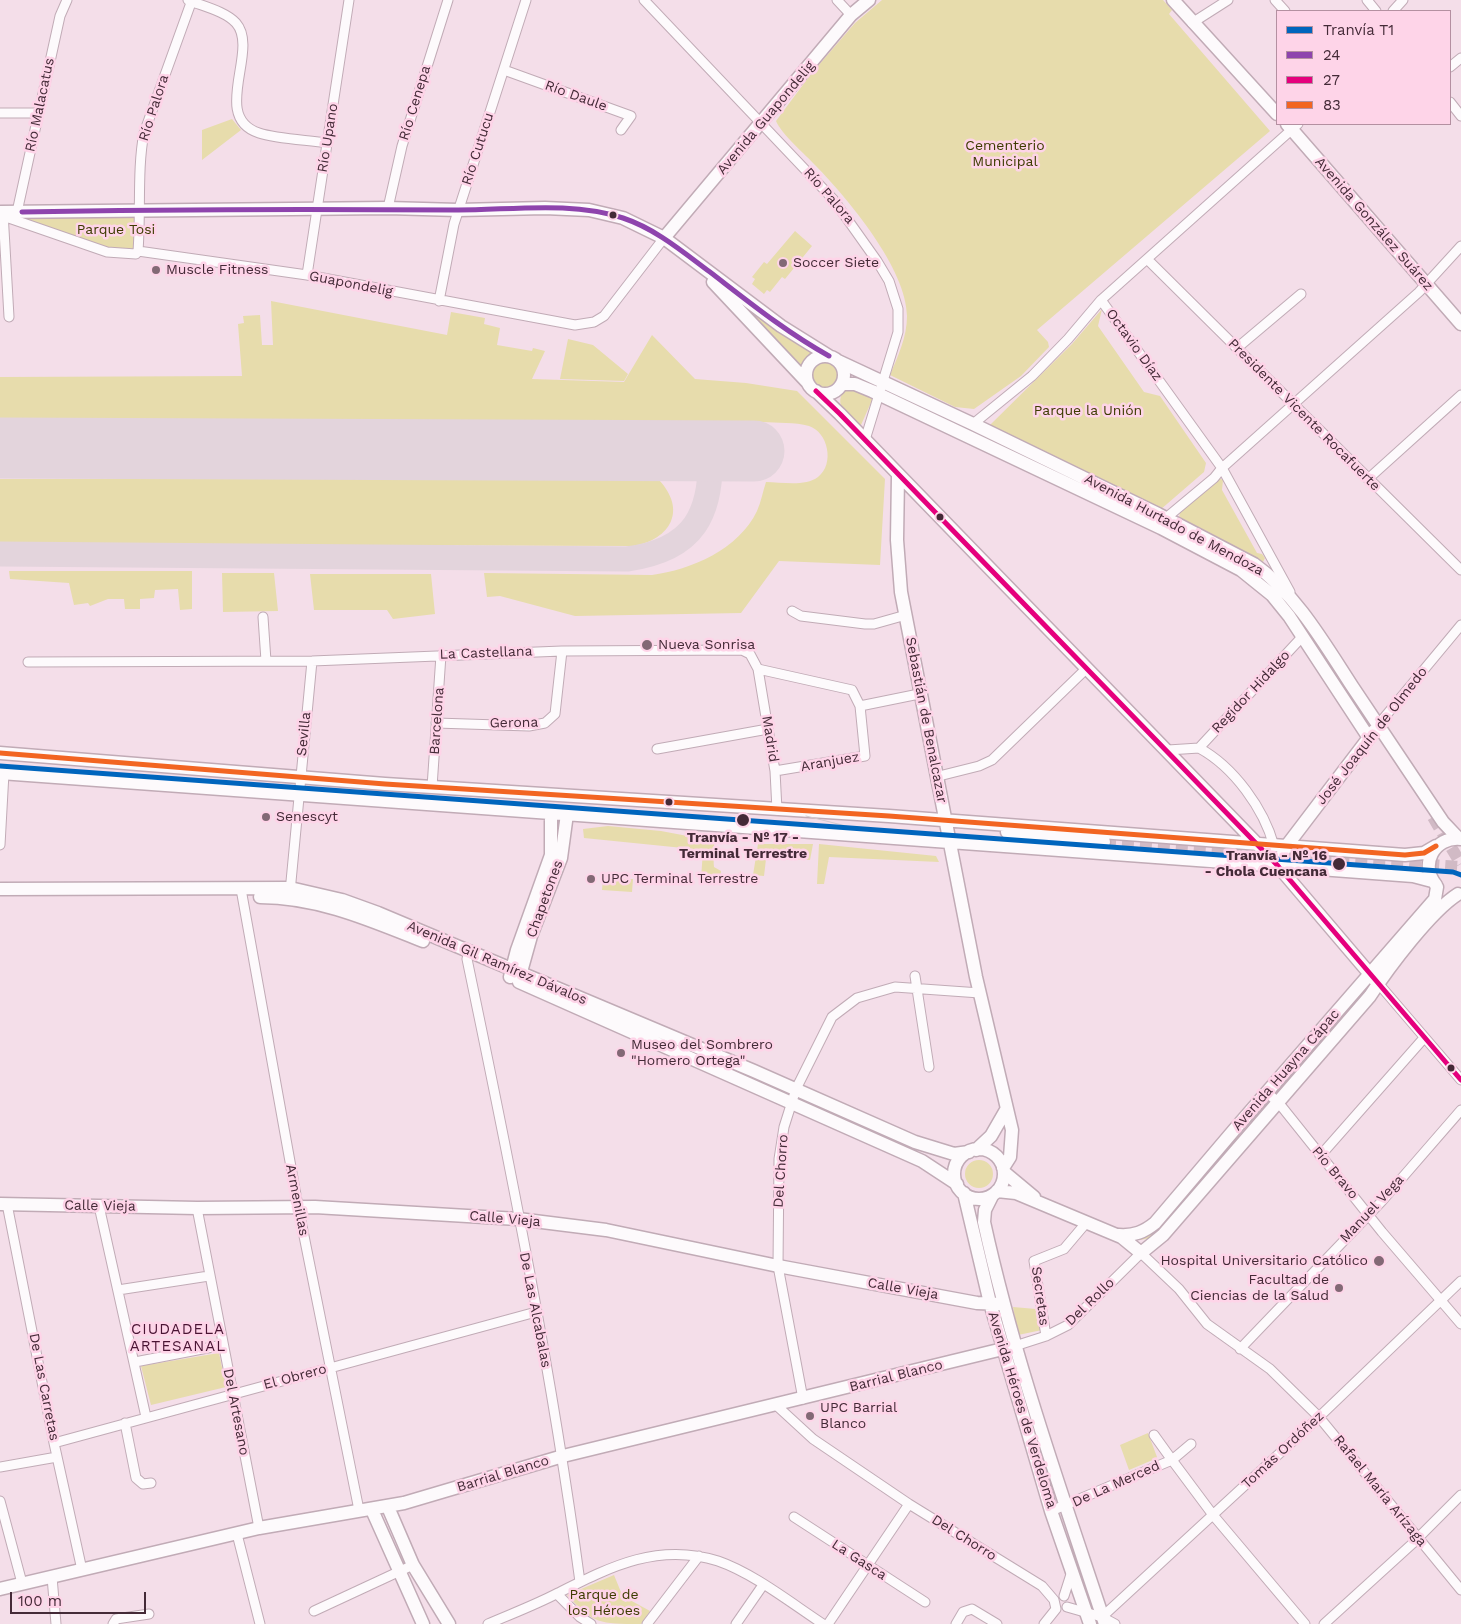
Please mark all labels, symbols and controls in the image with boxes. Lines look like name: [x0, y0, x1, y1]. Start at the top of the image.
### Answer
legend: [1276, 10, 1451, 125]
text: Tranvía T1: [1323, 21, 1394, 39]
text: 24: [1323, 46, 1340, 64]
street label: Río Malacatus: [22, 57, 58, 153]
street label: Avenida Guapondelig: [714, 58, 818, 178]
street label: Río Cenepa: [396, 64, 434, 142]
text: 27: [1323, 71, 1340, 89]
street label: Río Palora: [135, 73, 173, 143]
street label: Río Daule: [543, 77, 609, 115]
text: 83: [1323, 96, 1341, 114]
street label: Río Upano: [314, 102, 342, 174]
street label: Río Cutucu: [458, 111, 498, 187]
park label: Cementerio Municipal: [965, 138, 1045, 170]
street label: Avenida González Suárez: [1311, 154, 1437, 294]
street label: Río Palora: [800, 165, 858, 227]
unlabelled marker: [608, 210, 618, 220]
park label: Parque Tosi: [77, 222, 155, 238]
place label: Soccer Siete: [793, 255, 879, 271]
marker: Soccer Siete: [777, 257, 789, 269]
place label: Muscle Fitness: [166, 262, 268, 278]
marker: Muscle Fitness: [150, 264, 162, 276]
street label: Guapondelig: [308, 268, 394, 300]
street label: Octavio Díaz: [1102, 306, 1166, 384]
street label: Presidente Vicente Rocafuerte: [1225, 336, 1383, 494]
park label: Parque la Unión: [1034, 403, 1142, 419]
street label: Avenida Hurtado de Mendoza: [1082, 471, 1266, 579]
unlabelled marker: [935, 512, 945, 522]
street label: Sebastián de Benalcazar: [902, 636, 950, 804]
place label: Nueva Sonrisa: [658, 637, 755, 653]
marker: Nueva Sonrisa: [640, 638, 654, 652]
street label: La Castellana: [439, 643, 533, 663]
street label: Regidor Hidalgo: [1208, 647, 1294, 737]
street label: José Joaquín de Olmedo: [1313, 664, 1431, 808]
street label: Barcelona: [426, 687, 448, 755]
street label: Sevilla: [293, 711, 315, 757]
street label: Gerona: [490, 714, 538, 732]
street label: Madrid: [758, 715, 782, 763]
street label: Aranjuez: [799, 749, 861, 775]
unlabelled marker: [664, 797, 674, 807]
place label: Senescyt: [276, 809, 338, 825]
marker: Senescyt: [260, 811, 272, 823]
marker: Tranvía - Nº 17 - Terminal Terrestre: [735, 812, 751, 828]
place label: Tranvía - Nº 17 - Terminal Terrestre: [679, 830, 807, 862]
place label: Tranvía - Nº 16 - Chola Cuencana: [1204, 848, 1327, 880]
marker: Tranvía - Nº 16 - Chola Cuencana: [1331, 856, 1347, 872]
street label: Chapetones: [523, 858, 567, 940]
place label: UPC Terminal Terrestre: [601, 871, 758, 887]
marker: UPC Terminal Terrestre: [585, 873, 597, 885]
street label: Avenida Gil Ramírez Dávalos: [404, 917, 590, 1009]
street label: Avenida Huayna Cápac: [1229, 1006, 1343, 1134]
place label: Museo del Sombrero "Homero Ortega": [631, 1037, 773, 1070]
marker: Museo del Sombrero "Homero Ortega": [615, 1047, 627, 1059]
unlabelled marker: [1446, 1063, 1456, 1073]
street label: Del Chorro: [770, 1134, 792, 1208]
street label: Pío Bravo: [1308, 1143, 1362, 1203]
street label: Armenillas: [282, 1163, 312, 1237]
street label: Manuel Vega: [1336, 1172, 1408, 1246]
street label: Calle Vieja: [64, 1197, 136, 1215]
street label: Calle Vieja: [469, 1208, 541, 1230]
street label: De Las Alcabalas: [516, 1251, 554, 1369]
place label: Hospital Universitario Católico: [1160, 1253, 1368, 1269]
marker: Hospital Universitario Católico: [1372, 1254, 1386, 1268]
street label: Secretas: [1028, 1265, 1052, 1327]
place label: Facultad de Ciencias de la Salud: [1190, 1272, 1329, 1304]
street label: Calle Vieja: [866, 1275, 940, 1303]
street label: Del Rollo: [1062, 1275, 1118, 1329]
marker: Facultad de Ciencias de la Salud: [1333, 1282, 1345, 1294]
street label: Avenida Héroes de Verdeloma: [984, 1310, 1060, 1510]
district label: CIUDADELA ARTESANAL: [129, 1321, 227, 1356]
street label: De Las Carretas: [25, 1332, 63, 1442]
street label: Barrial Blanco: [848, 1356, 944, 1396]
street label: El Obrero: [262, 1361, 328, 1393]
street label: Del Artesano: [219, 1367, 253, 1457]
place label: UPC Barrial Blanco: [820, 1400, 897, 1432]
street label: Tomás Ordóñez: [1239, 1408, 1327, 1492]
marker: UPC Barrial Blanco: [804, 1410, 816, 1422]
street label: Rafael María Arízaga: [1330, 1432, 1430, 1550]
street label: Barrial Blanco: [455, 1452, 551, 1496]
street label: De La Merced: [1070, 1457, 1162, 1511]
street label: Del Chorro: [928, 1511, 1000, 1565]
street label: La Gasca: [828, 1536, 890, 1584]
scale bar: [12, 1582, 149, 1614]
park label: Parque de los Héroes: [568, 1587, 640, 1620]
text: 100 m: [18, 1592, 62, 1610]

